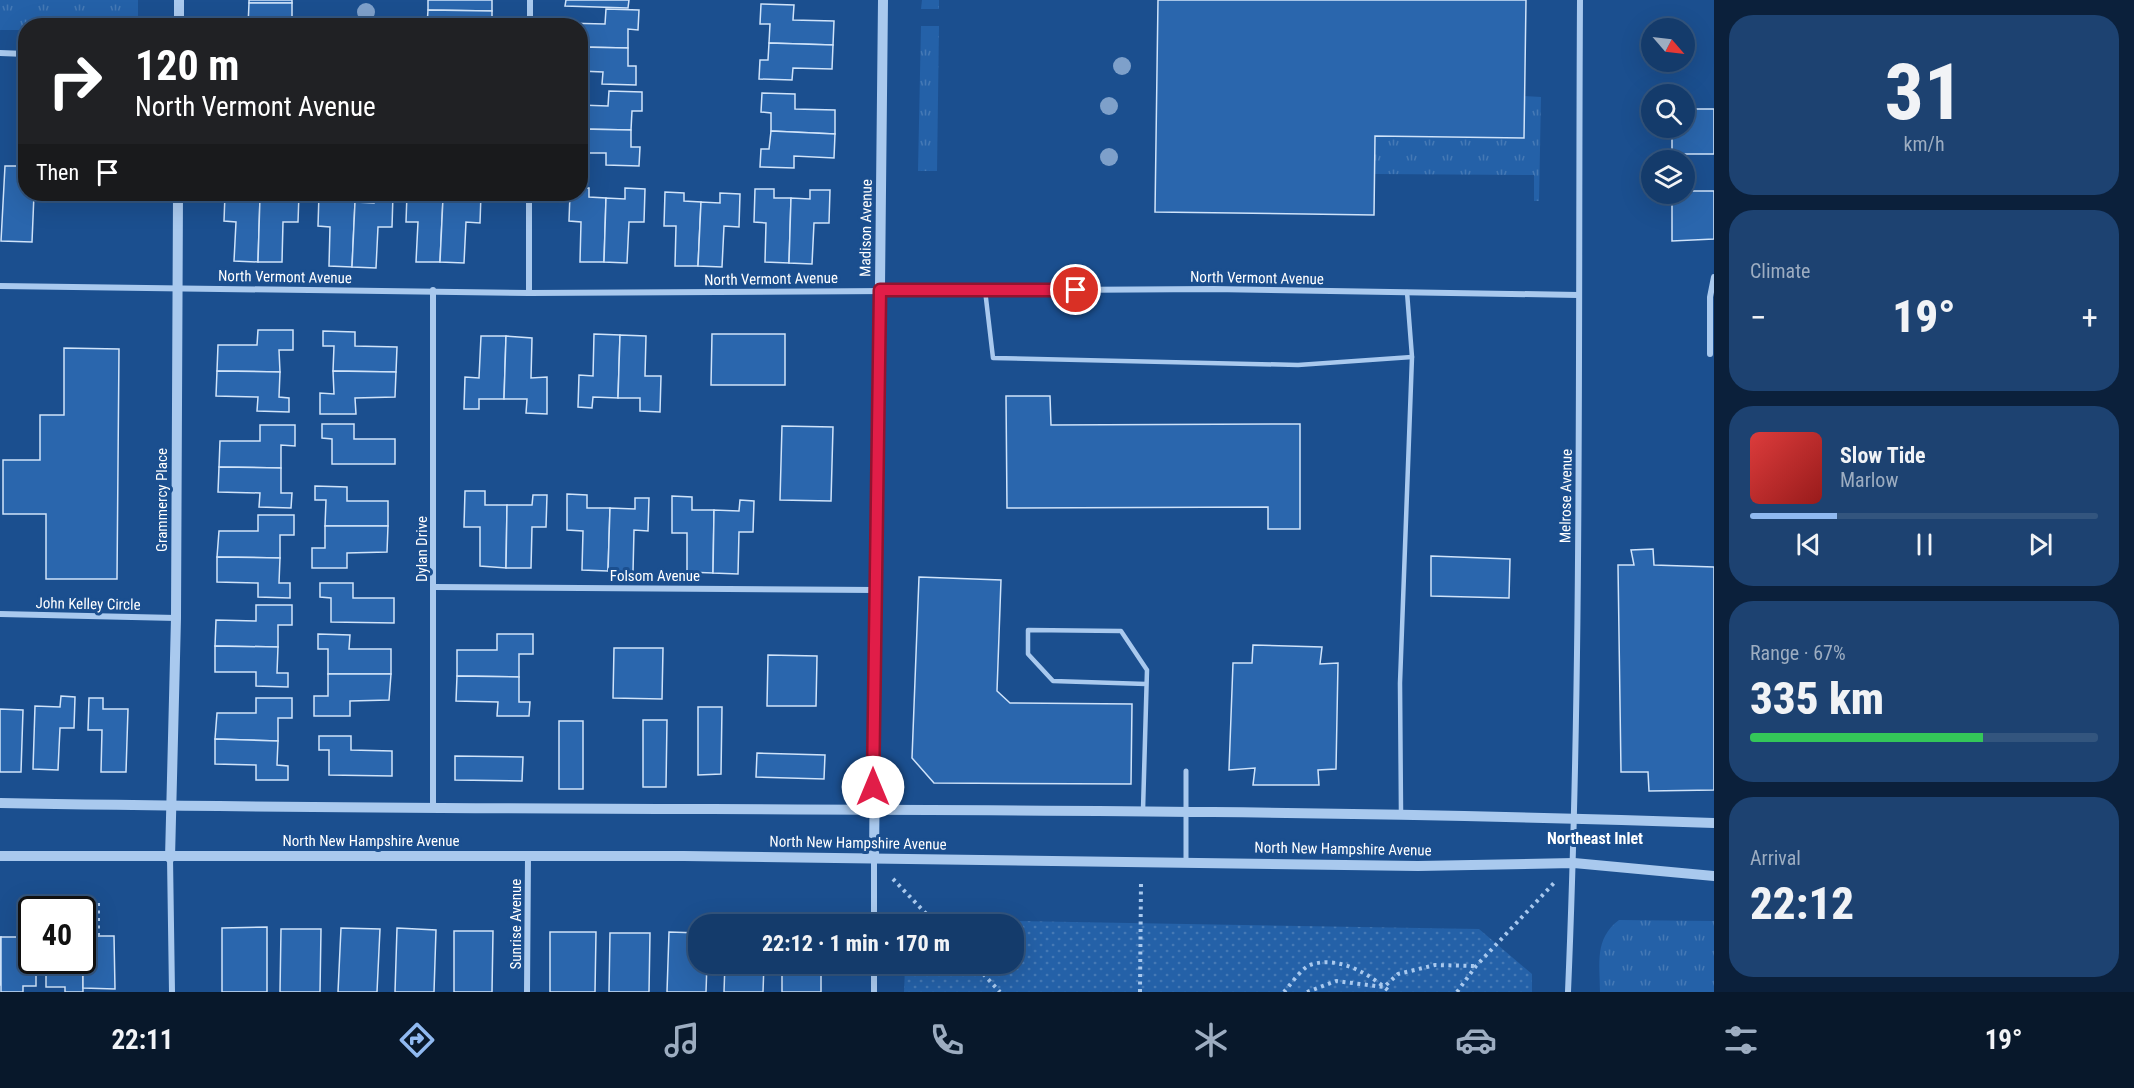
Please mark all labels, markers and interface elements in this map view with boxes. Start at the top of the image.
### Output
north arrow [1641,18,1695,72]
map controls [1641,18,1695,204]
text: 120 m [135,41,240,90]
icon: right [36,42,114,120]
text: 31 [1885,47,1963,138]
button: search [1641,84,1695,138]
text: North Vermont Avenue [135,91,376,123]
text: km/h [1903,132,1945,156]
button: layers [1641,150,1695,204]
icon: arrive [91,156,124,189]
text: Then [36,160,79,185]
street label: Madison Avenue [856,179,876,277]
text: Climate [1750,259,1810,283]
pin [1050,264,1101,315]
street label: North Vermont Avenue [218,267,352,287]
street label: North Vermont Avenue [1190,268,1324,288]
street label: North Vermont Avenue [704,269,838,289]
icon: arrive [1059,273,1092,306]
text: 19° [1892,290,1956,343]
text: − [1750,298,1767,337]
text: + [2082,298,2098,337]
text: Slow Tide [1840,443,1926,468]
street label: Grammercy Place [153,448,171,552]
street label: Melrose Avenue [1556,449,1576,543]
text: Marlow [1840,468,1898,492]
street label: Dylan Drive [413,516,431,582]
icon: previous [1792,528,1825,561]
icon: pause [1908,528,1941,561]
icon: next [2024,528,2057,561]
street label: Folsom Avenue [610,567,700,585]
street label: John Kelley Circle [35,594,141,614]
text: Range · 67% [1750,641,1846,665]
text: 335 km [1750,672,1884,725]
position arrow [841,755,905,819]
district label: Northeast Inlet [1547,829,1643,848]
street label: North New Hampshire Avenue [282,832,460,850]
street label: North New Hampshire Avenue [769,832,947,854]
street label: North New Hampshire Avenue [1254,838,1432,860]
text: Arrival [1750,846,1801,870]
text: 22:12 [1750,877,1854,930]
street label: Sunrise Avenue [507,879,525,969]
speed limit sign: 40 [18,896,96,974]
text: 22:12 · 1 min · 170 m [762,931,950,956]
icon: directions [396,1019,438,1061]
icon: music [661,1019,703,1061]
icon: phone [926,1019,968,1061]
icon: climate [1190,1019,1232,1061]
icon: car [1455,1019,1497,1061]
icon: filters [1720,1019,1762,1061]
text: 22:11 [111,1024,173,1056]
text: 19° [1985,1024,2023,1056]

